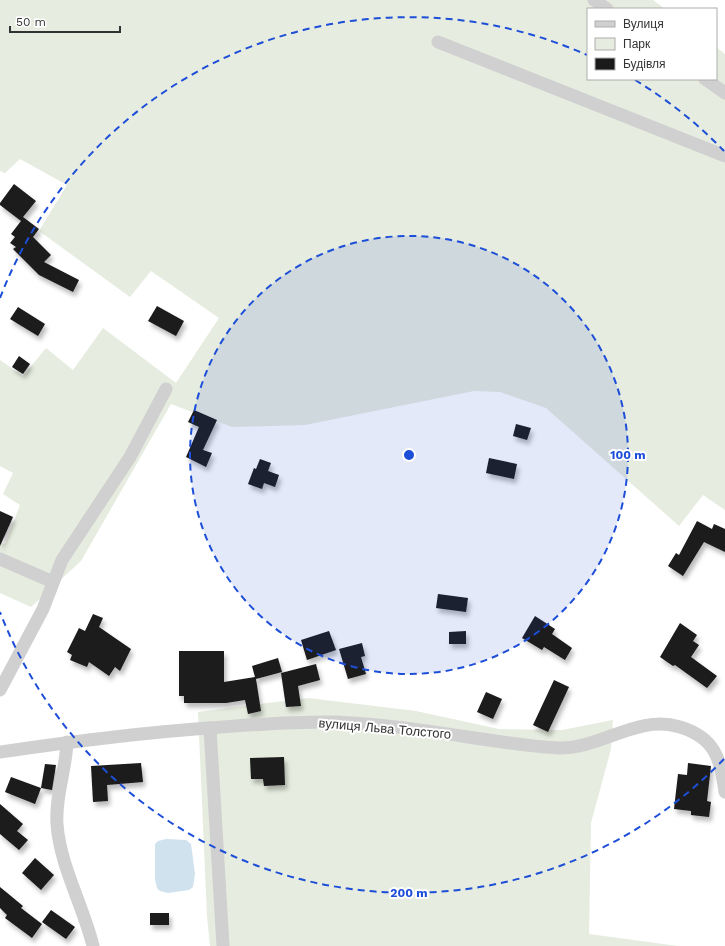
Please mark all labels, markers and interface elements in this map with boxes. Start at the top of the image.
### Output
scale bar [10,8,120,34]
legend [587,8,717,80]
text: 50 m [16,15,46,29]
text: Вулиця [623,17,664,31]
text: Парк [623,37,651,51]
text: Будівля [623,57,665,71]
centre of rings [402,448,416,462]
text: 100 m [610,448,646,462]
street label: вулиця Льва Толстого [318,715,452,742]
text: 200 m [390,886,428,900]

